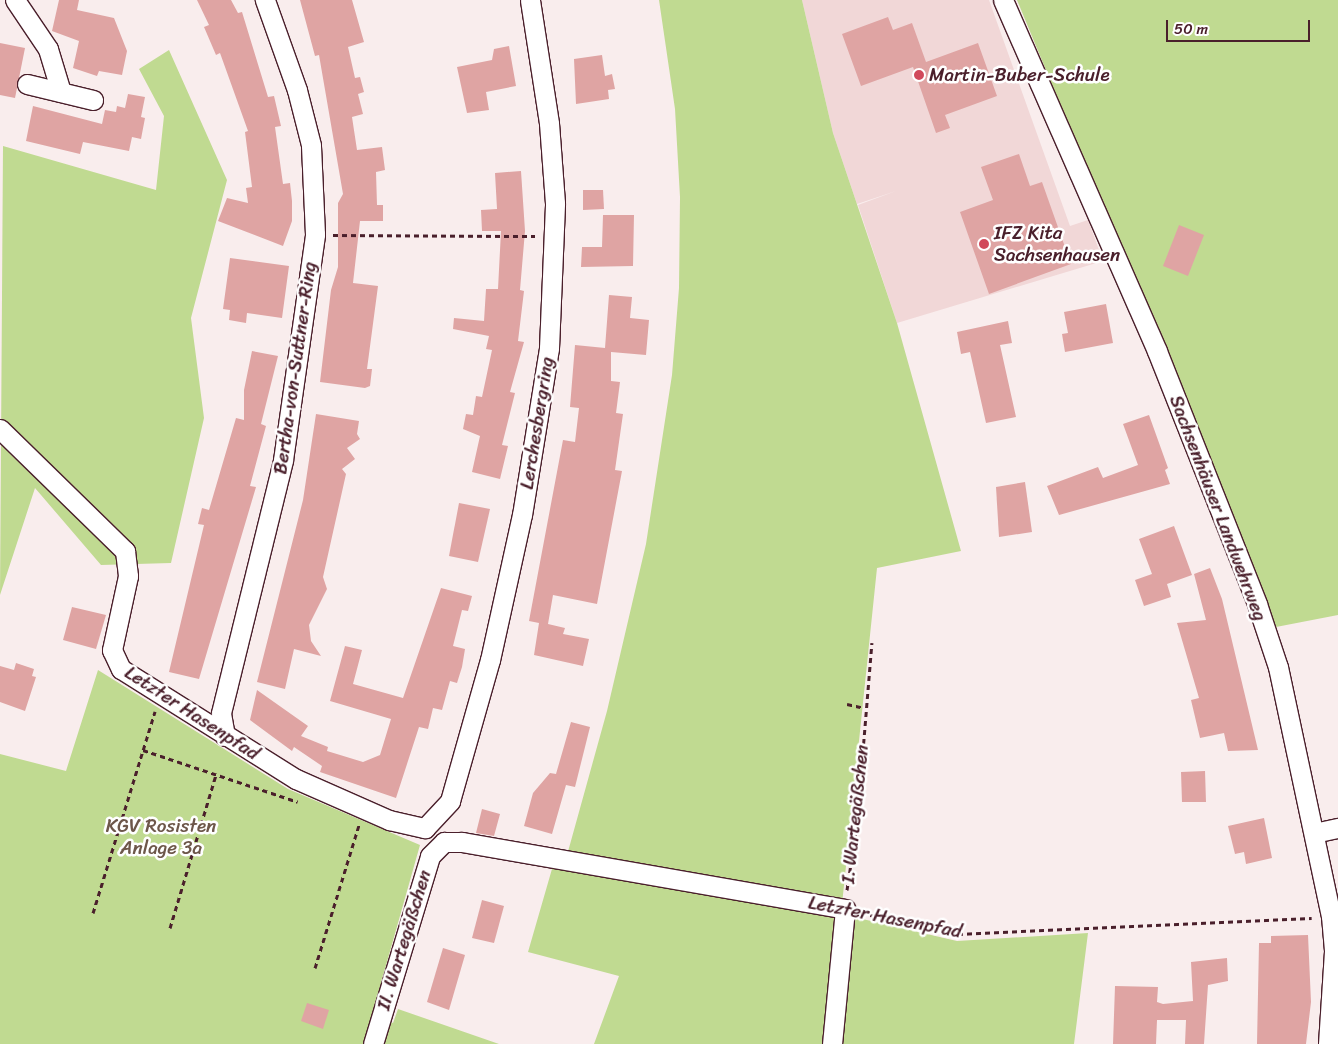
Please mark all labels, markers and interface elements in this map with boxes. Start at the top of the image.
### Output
scale bar [1168,10,1312,42]
text: 50 m [1174,16,1208,42]
place label: Martin-Buber-Schule [929,64,1110,86]
marker: Martin-Buber-Schule [913,69,925,81]
place label: IFZ Kita Sachsenhausen [994,222,1120,266]
marker: IFZ Kita Sachsenhausen [978,238,990,250]
street label: Bertha-von-Suttner-Ring [269,260,321,476]
street label: Lerchesbergring [515,355,559,491]
street label: Sachsenhäuser Landwehrweg [1164,392,1272,624]
street label: Letzter Hasenpfad [120,661,264,765]
street label: I. Wartegäßchen [836,743,874,885]
park label: KGV Rosisten Anlage 3a [106,815,216,859]
street label: II. Wartegäßchen [372,867,436,1013]
street label: Letzter Hasenpfad [806,891,964,943]

